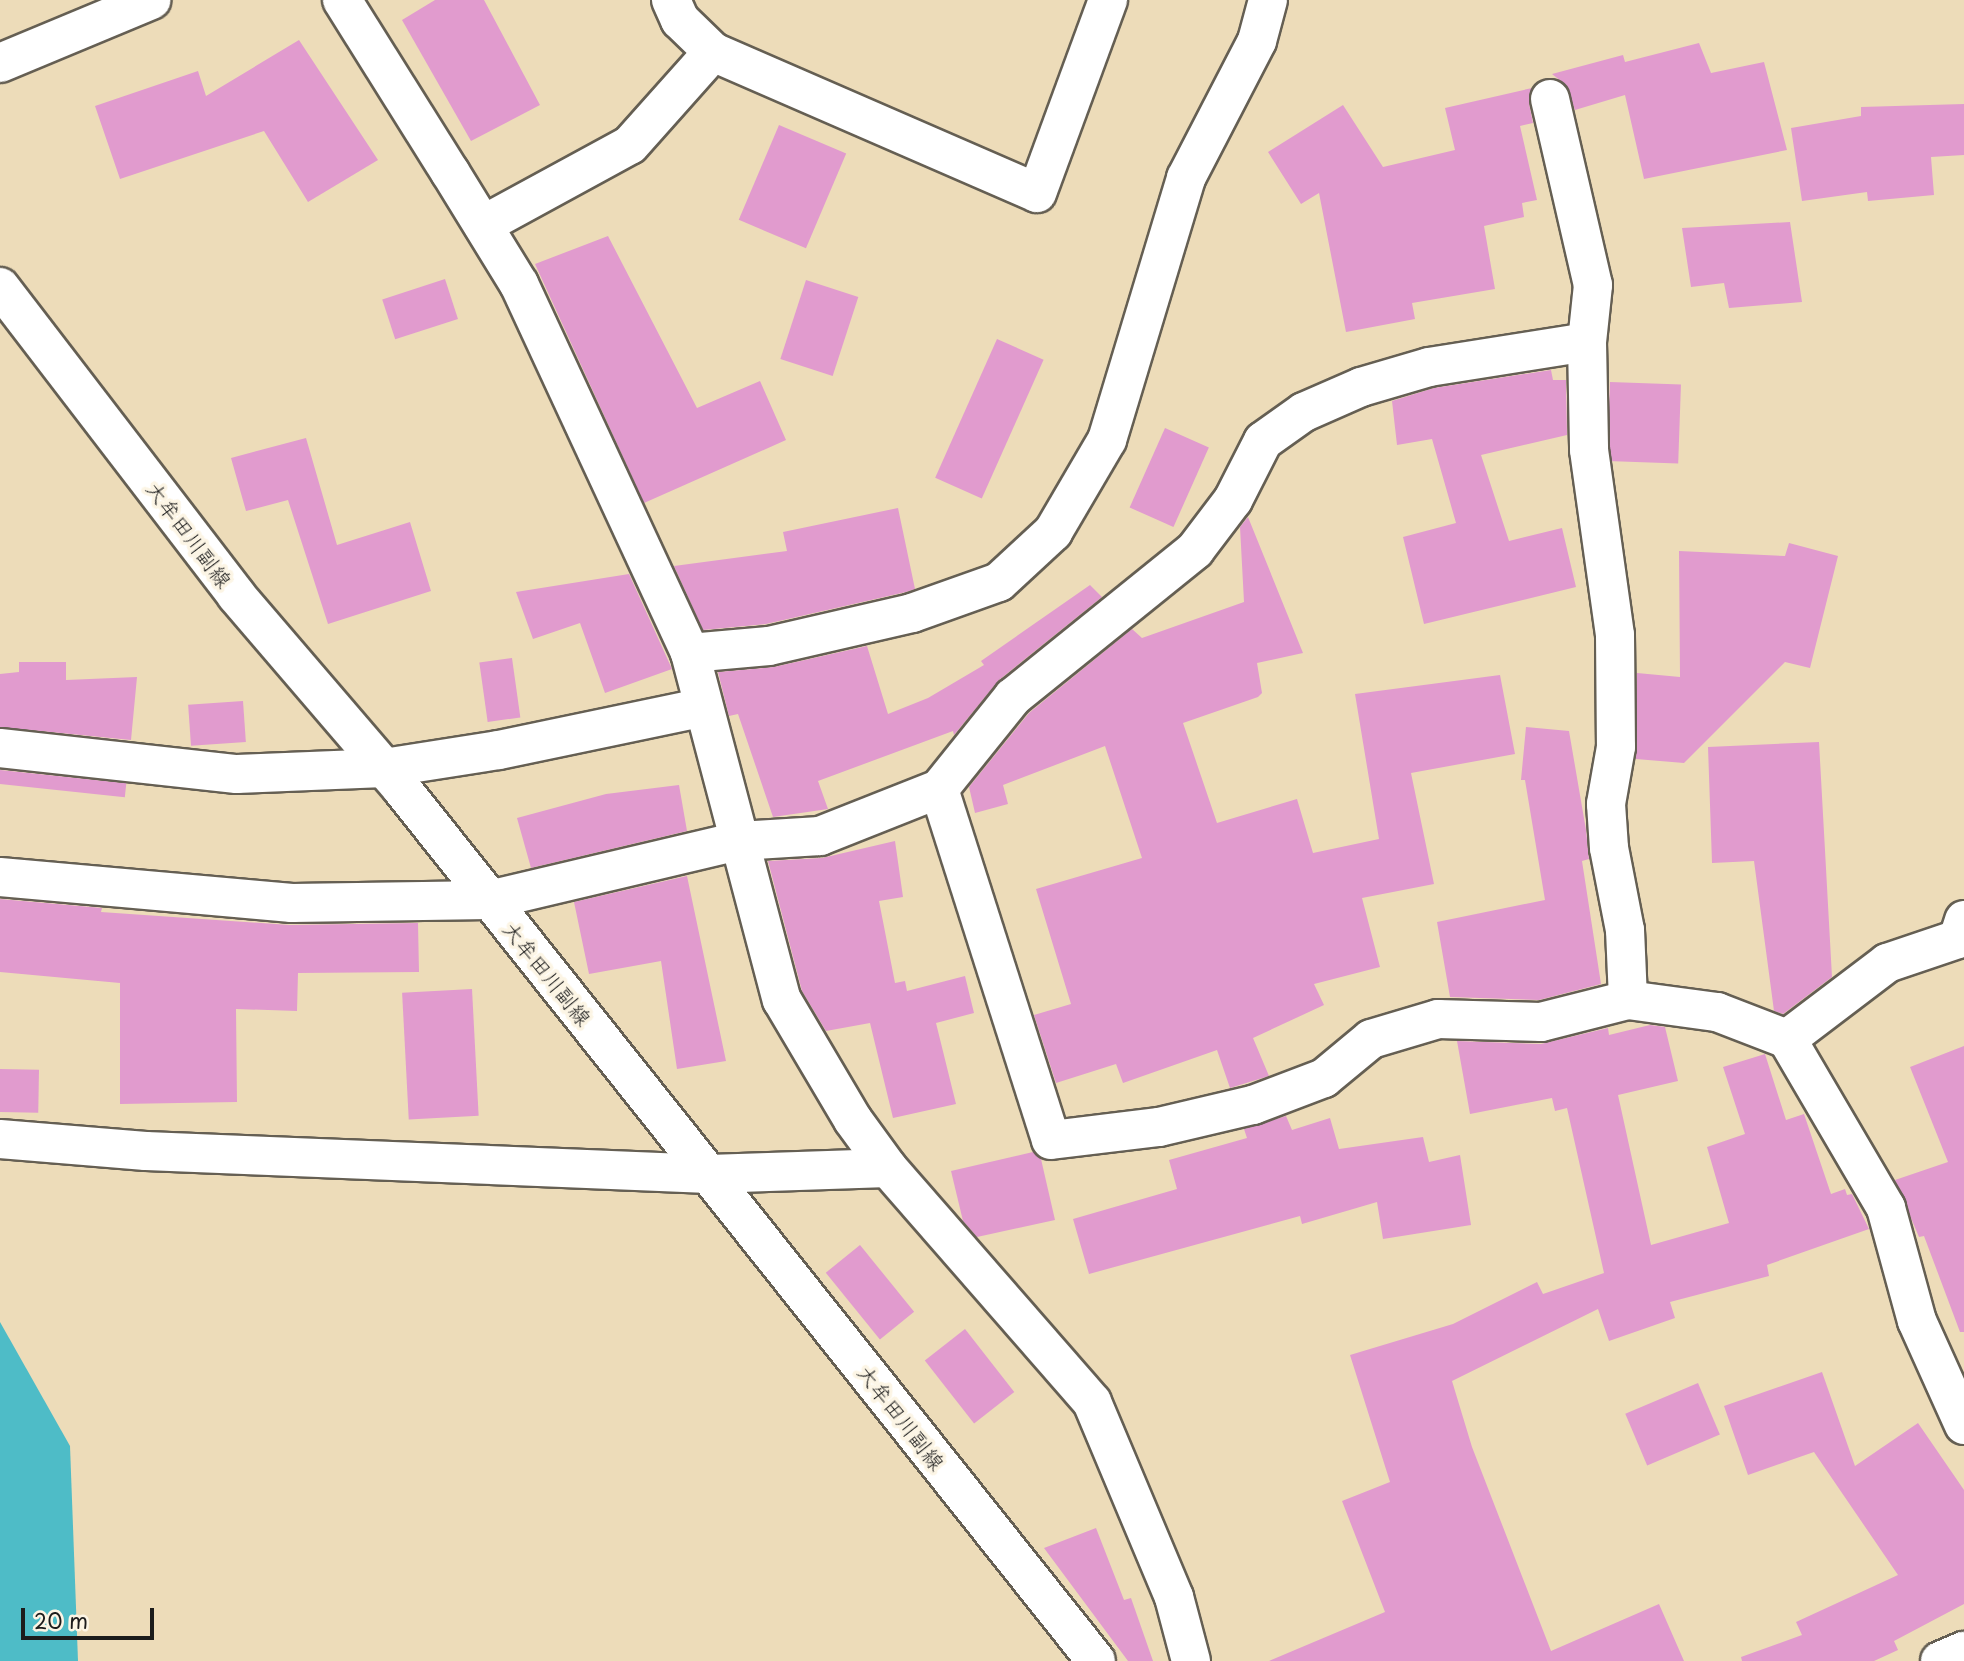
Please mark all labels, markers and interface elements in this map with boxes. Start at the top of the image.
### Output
street label: 大牟田川副線 [142,476,238,592]
street label: 大牟田川副線 [499,916,597,1030]
street label: 大牟田川副線 [853,1360,951,1474]
scale bar [24,1594,158,1638]
text: 20 m [34,1604,88,1636]

